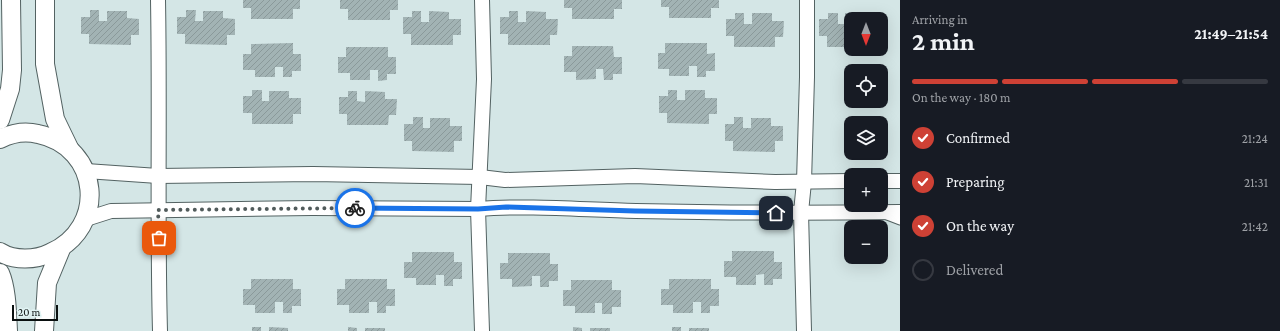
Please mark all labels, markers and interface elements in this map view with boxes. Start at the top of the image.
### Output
north arrow [844,12,888,56]
map controls [844,12,888,264]
text: Arriving in [912,12,968,27]
text: 21:49–21:54 [1194,26,1268,42]
text: 2 min [912,27,975,56]
button: locate [844,64,888,108]
text: On the way · 180 m [912,90,1011,105]
button: layers [844,116,888,160]
icon: check [912,127,934,149]
text: Confirmed [946,130,1010,146]
text: 21:24 [1242,131,1268,146]
button: + [844,168,888,212]
icon: check [912,171,934,193]
text: Preparing [946,174,1005,190]
text: 21:31 [1244,175,1268,190]
courier [335,188,375,228]
pin [759,196,793,230]
icon: bike [344,197,366,219]
icon: home [765,202,787,224]
icon: check [912,215,934,237]
text: On the way [946,218,1014,234]
text: 21:42 [1242,219,1268,234]
button: − [844,220,888,264]
pin [142,221,176,255]
icon: bag [148,227,170,249]
text: Delivered [946,262,1003,278]
scale bar [12,303,58,322]
text: 20 m [18,306,40,318]

